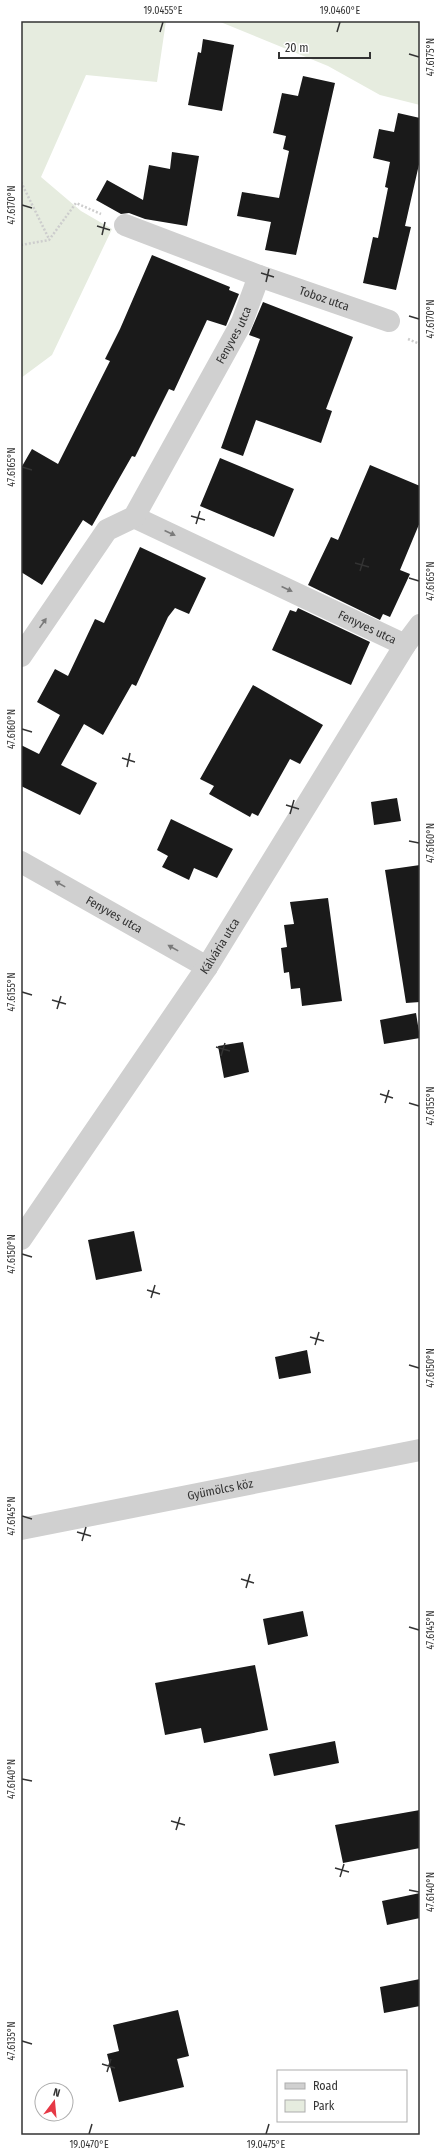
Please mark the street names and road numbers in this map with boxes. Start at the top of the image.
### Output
street label: Toboz utca [297,283,351,314]
street label: Fenyves utca [213,305,254,366]
street label: Fenyves utca [336,608,399,647]
street label: Fenyves utca [84,893,145,936]
street label: Kálvária utca [197,916,242,977]
street label: Gyümölcs köz [186,1476,254,1503]

